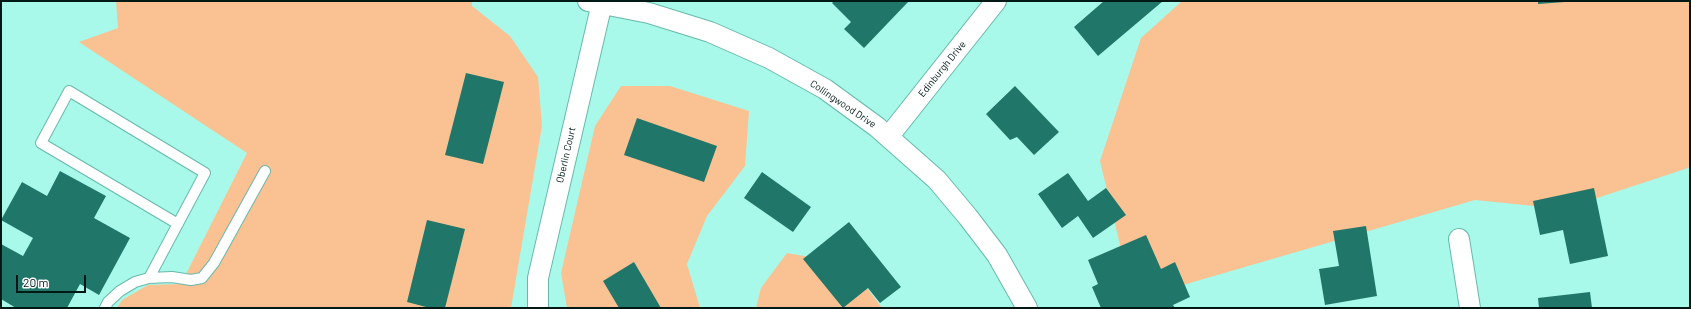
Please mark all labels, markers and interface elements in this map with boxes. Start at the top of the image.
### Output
street label: Edinburgh Drive [916,38,968,100]
street label: Collingwood Drive [808,77,878,131]
street label: Oberlin Court [554,126,578,184]
scale bar [18,267,88,293]
text: 20 m [23,275,49,289]

